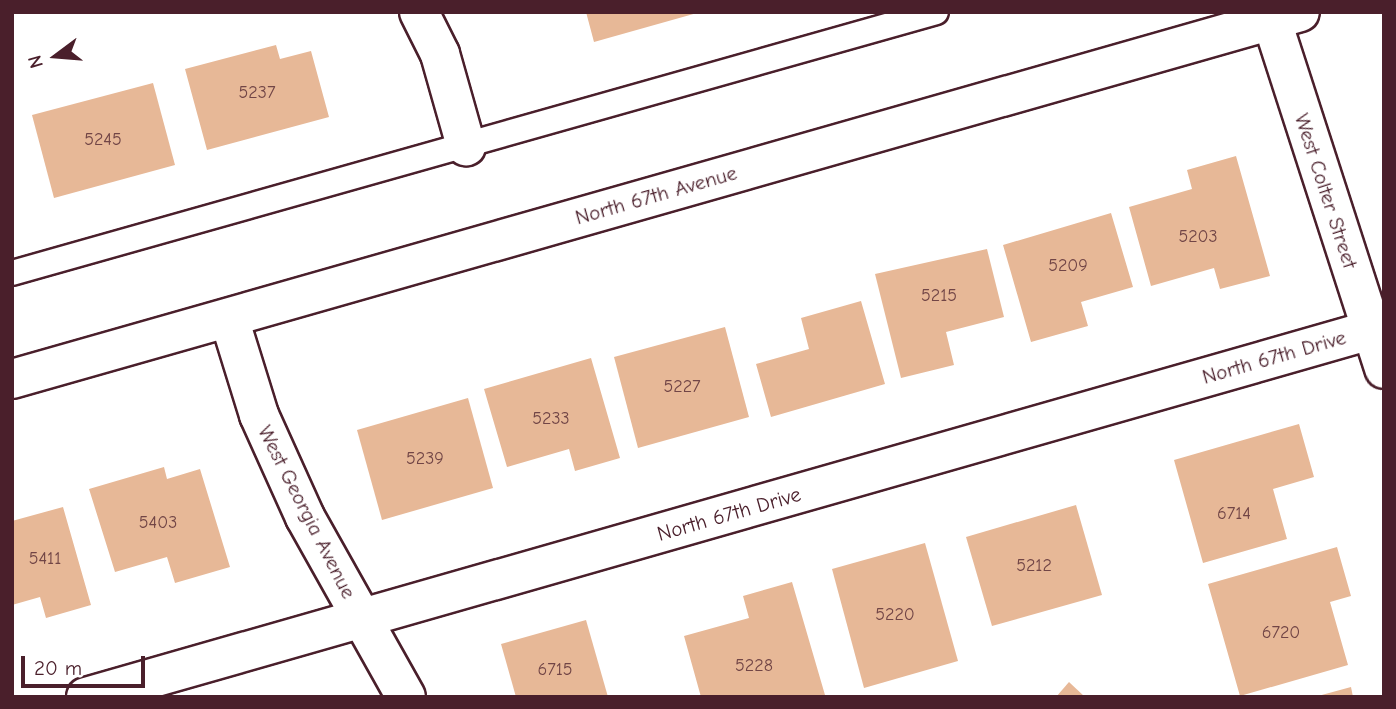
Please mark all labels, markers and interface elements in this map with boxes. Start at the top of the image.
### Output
north arrow [21,21,91,91]
text: N [24,53,48,71]
house number: 5237 [239,82,275,104]
street label: West Colter Street [1289,110,1363,272]
house number: 5245 [84,129,122,151]
street label: North 67th Avenue [572,160,740,230]
house number: 5203 [1178,226,1218,248]
house number: 5209 [1048,255,1088,277]
house number: 5215 [921,285,957,307]
street label: North 67th Drive [1199,324,1349,390]
house number: 5227 [663,376,701,398]
house number: 5233 [532,408,570,430]
street label: West Georgia Avenue [252,421,362,603]
house number: 5239 [406,448,444,470]
street label: North 67th Drive [654,481,804,547]
house number: 6714 [1217,503,1251,525]
house number: 5403 [139,512,177,534]
house number: 5411 [29,548,61,570]
house number: 5212 [1016,555,1052,577]
house number: 5220 [875,604,915,626]
house number: 6720 [1262,622,1300,644]
scale bar [24,642,149,686]
house number: 5228 [735,655,773,677]
text: 20 m [34,656,82,680]
house number: 6715 [537,659,573,681]

